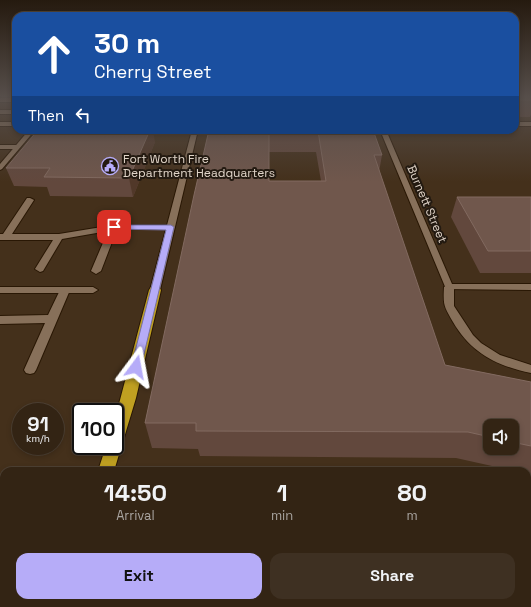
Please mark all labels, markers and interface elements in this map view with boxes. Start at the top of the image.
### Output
text: 30 m [94,25,160,61]
icon: ahead [28,28,80,80]
text: Cherry Street [94,60,211,83]
icon: left [72,104,94,126]
text: Then [28,106,64,125]
place label: Fort Worth Fire Department Headquarters [123,151,275,181]
public building icon: Fort Worth Fire Department Headquarters [100,156,120,176]
street label: Burnett Street [403,162,451,246]
pin [97,210,131,244]
icon: arrive [103,216,125,238]
position arrow [115,346,157,388]
speed limit sign: 100 [72,403,124,455]
text: 91 [27,411,49,437]
map controls [483,419,519,455]
button: sound [483,419,519,455]
text: km/h [26,432,50,445]
text: 14:50 [104,477,167,508]
text: 1 [277,477,288,508]
text: 80 [397,477,427,508]
text: Arrival [116,507,155,524]
text: min [271,507,293,524]
text: m [407,507,418,524]
button: Exit [16,553,262,599]
button: Share [270,553,515,599]

